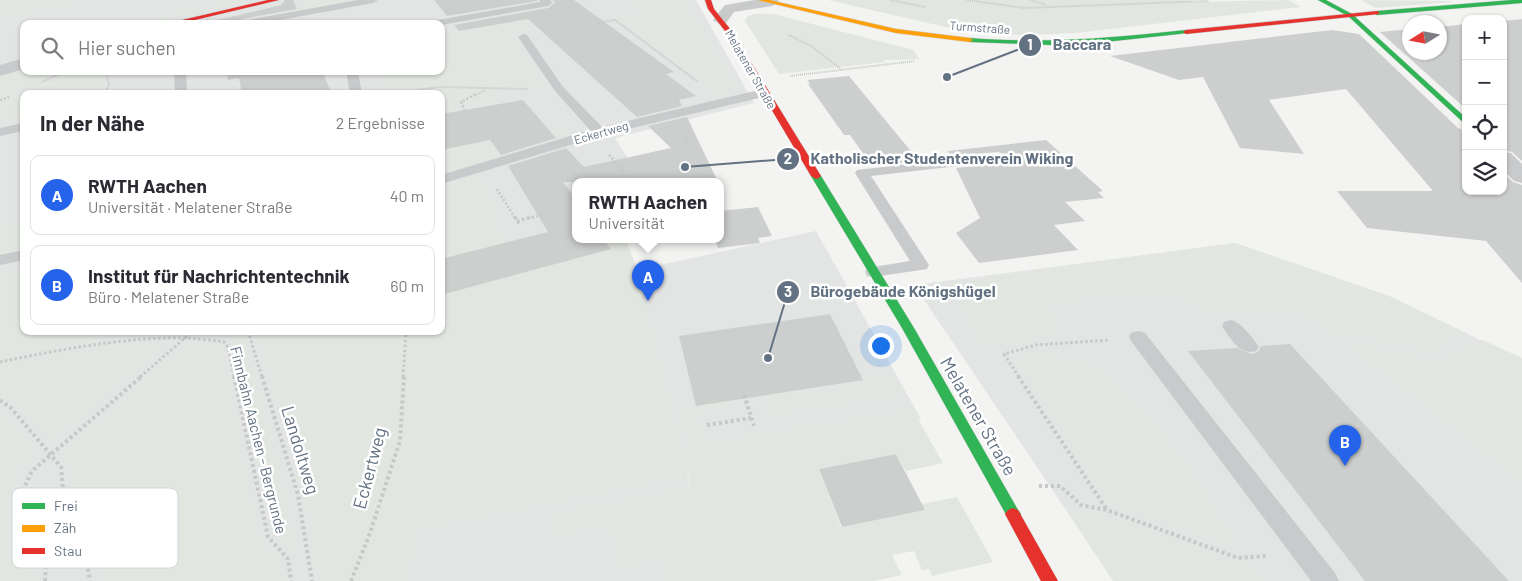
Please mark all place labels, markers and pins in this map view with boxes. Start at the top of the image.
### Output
callout: Baccara [1018,29,1121,60]
callout: Katholischer Studentenverein Wiking [775,143,1083,174]
pin: A [632,260,664,301]
callout: Bürogebäude Königshügel [775,276,1006,307]
pin: B [1329,425,1361,466]

